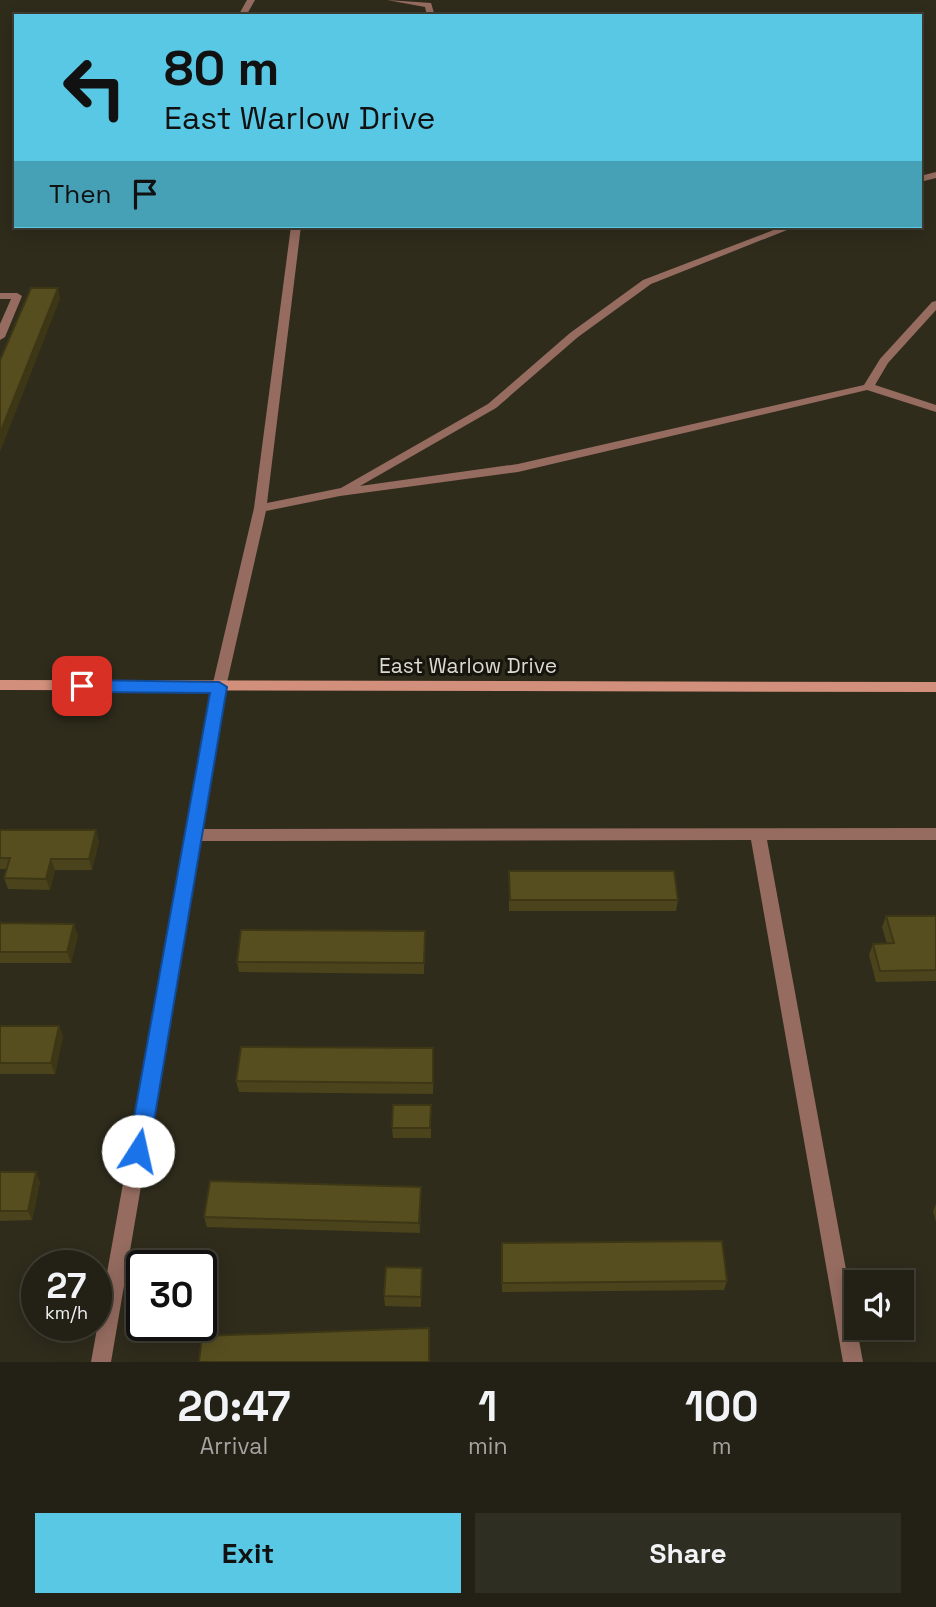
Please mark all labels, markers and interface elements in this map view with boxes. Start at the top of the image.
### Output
text: 80 m [164,37,279,99]
icon: left [49,42,140,133]
text: East Warlow Drive [164,98,435,138]
icon: arrive [126,175,164,213]
text: Then [49,177,112,211]
street label: East Warlow Drive [379,652,557,679]
pin [52,656,112,716]
icon: arrive [63,667,101,705]
position arrow [101,1114,175,1188]
speed limit sign: 30 [126,1250,217,1341]
text: 27 [47,1264,86,1308]
map controls [844,1270,914,1340]
button: sound [844,1270,914,1340]
text: km/h [45,1301,88,1324]
text: 20:47 [178,1380,290,1433]
text: 1 [478,1380,497,1433]
text: 100 [685,1380,758,1433]
text: Arrival [200,1431,268,1461]
text: min [468,1431,507,1461]
text: m [712,1431,732,1461]
button: Exit [35,1513,461,1593]
button: Share [475,1513,901,1593]

